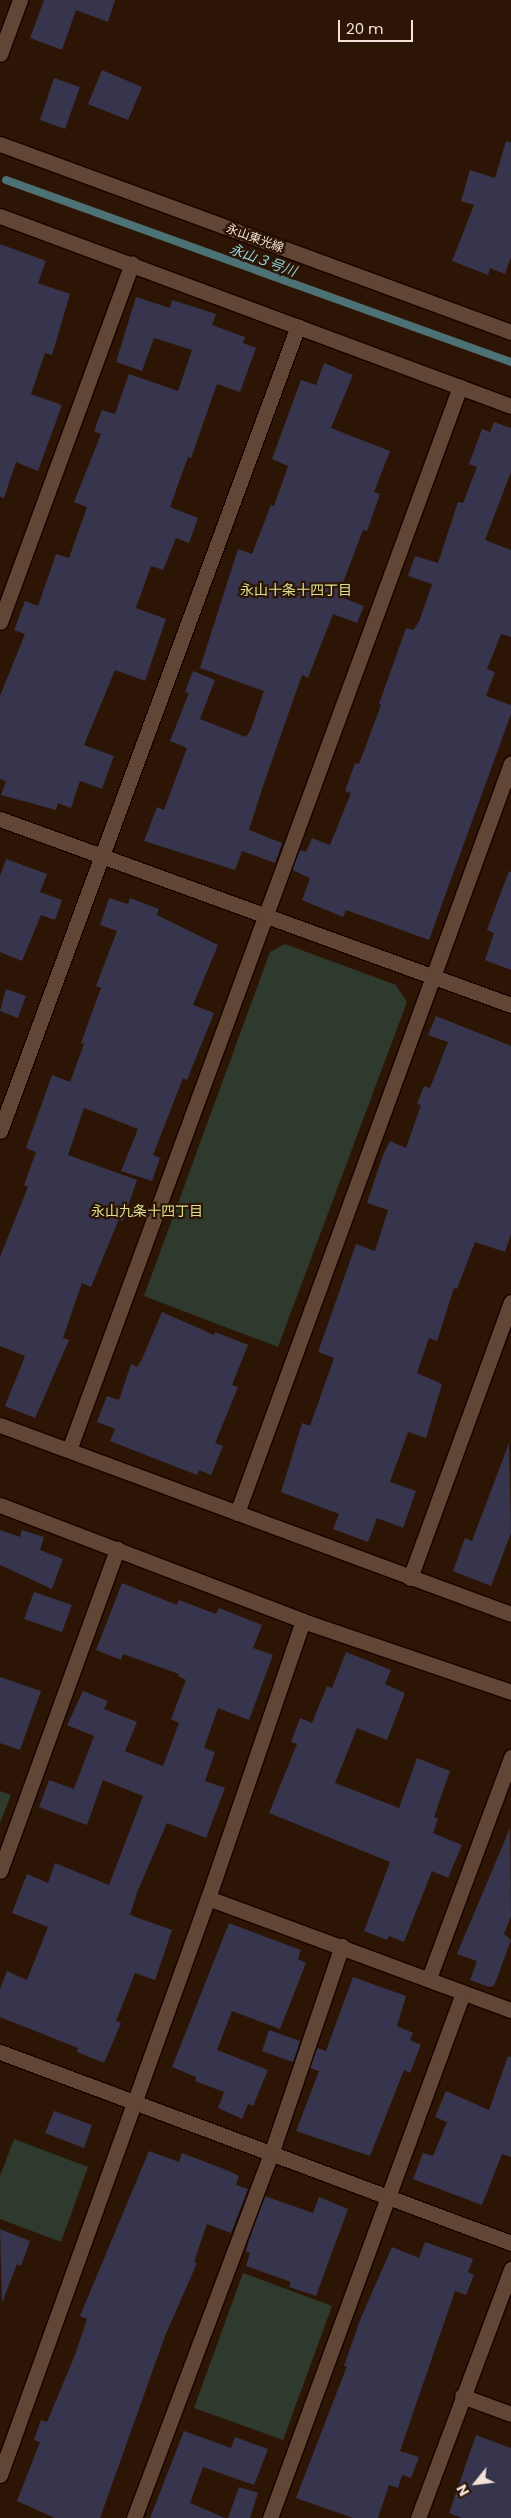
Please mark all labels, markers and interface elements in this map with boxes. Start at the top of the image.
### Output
scale bar [341,10,416,42]
text: 20 m [346,18,384,39]
street label: 永山東光線 [224,221,286,255]
water label: 永山３号川 [227,240,299,280]
district label: 永山十条十四丁目 [240,582,352,598]
district label: 永山九条十四丁目 [91,1203,203,1219]
north arrow [451,2458,501,2508]
text: N [452,2481,474,2500]

